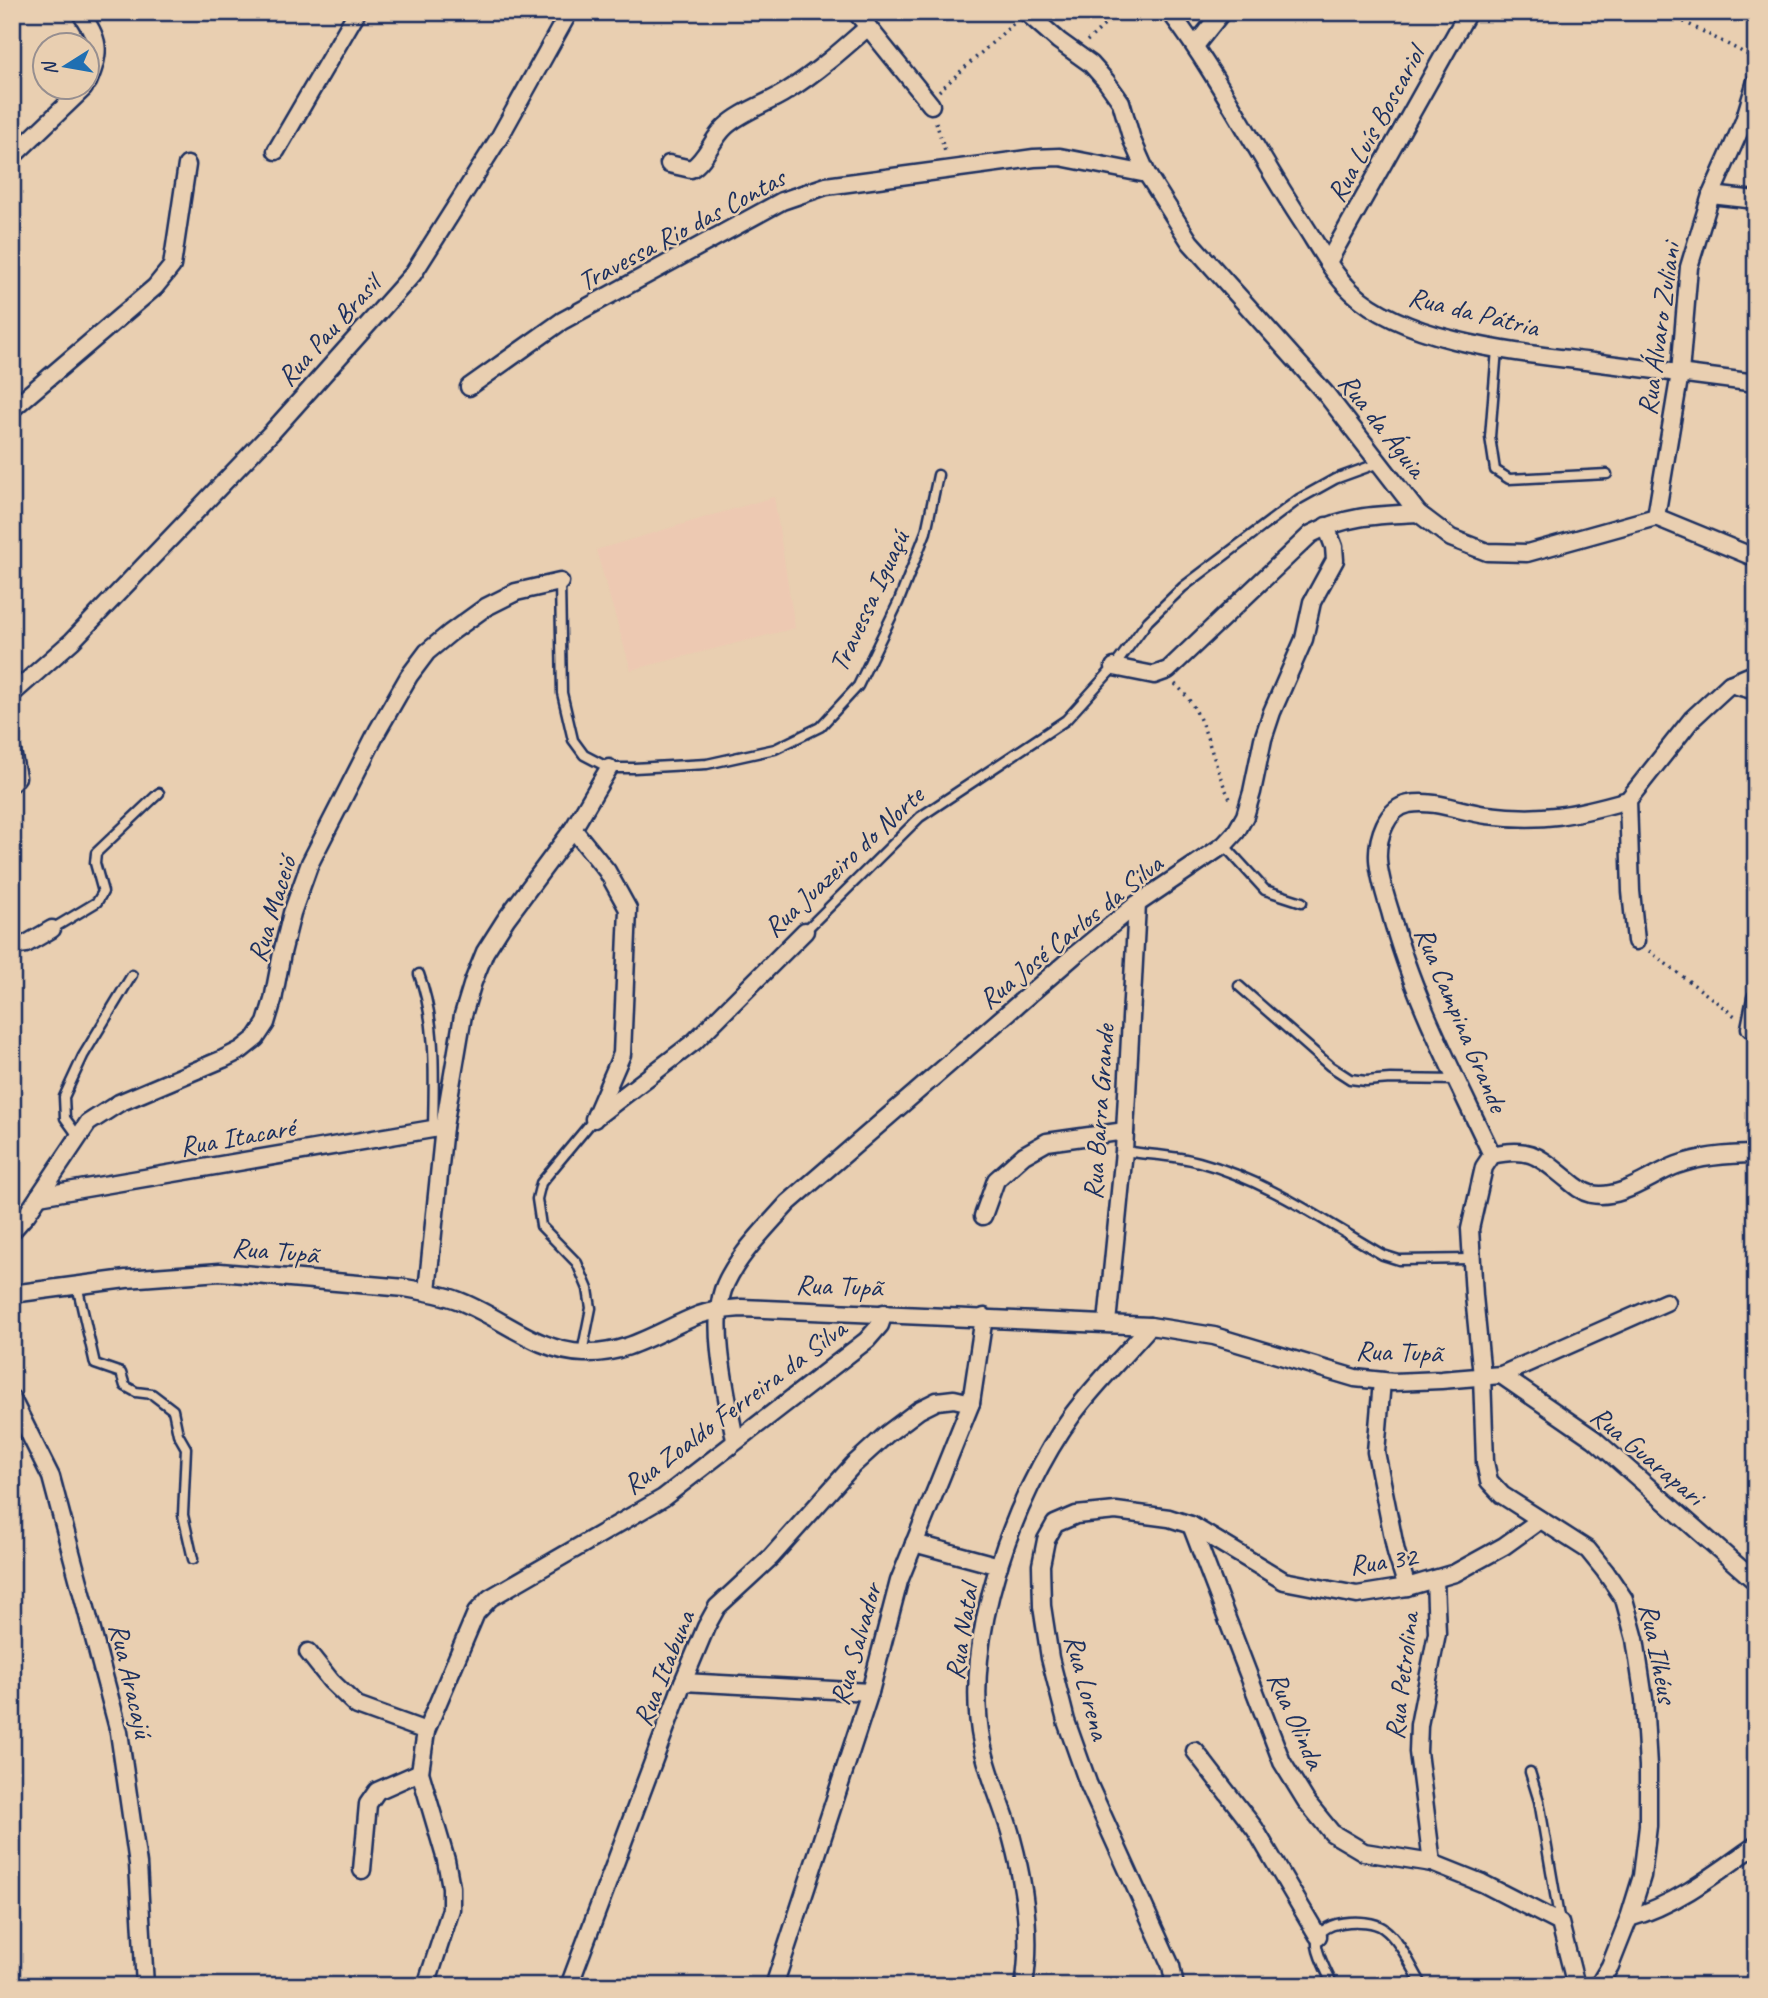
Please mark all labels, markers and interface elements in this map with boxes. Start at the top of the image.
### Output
north arrow [32,32,102,102]
street label: Rua Luís Boscariol [1318,36,1435,208]
text: N [37,58,63,77]
street label: Travessa Rio das Contas [571,159,793,299]
street label: Rua Álvaro Zuliani [1629,237,1688,417]
street label: Rua Pau Brasil [269,263,391,393]
street label: Rua da Pátria [1405,278,1544,345]
street label: Rua da Águia [1331,366,1436,486]
street label: Travessa Iguaçú [821,523,917,677]
street label: Rua Juazeiro do Norte [756,777,932,945]
street label: Rua José Carlos da Silva [971,845,1171,1016]
street label: Rua Maceió [239,848,305,966]
street label: Rua Campina Grande [1407,921,1517,1119]
street label: Rua Barra Grande [1075,1021,1122,1201]
street label: Rua Itacaré [177,1109,301,1164]
street label: Rua Tupã [230,1229,322,1272]
street label: Rua Tupã [795,1267,885,1305]
street label: Rua Zoaldo Ferreira da Silva [616,1309,855,1502]
street label: Rua Tupã [1355,1333,1445,1371]
street label: Rua Guarapari [1584,1398,1715,1515]
street label: Rua 32 [1347,1538,1421,1583]
street label: Rua Salvador [821,1577,890,1709]
street label: Rua Natal [937,1577,987,1682]
street label: Rua Ilhéus [1632,1600,1686,1708]
street label: Rua Itabuna [625,1604,703,1731]
street label: Rua Petrolina [1376,1608,1427,1742]
street label: Rua Aracajú [101,1620,162,1743]
street label: Rua Lorena [1057,1631,1119,1745]
street label: Rua Olinda [1260,1666,1334,1776]

